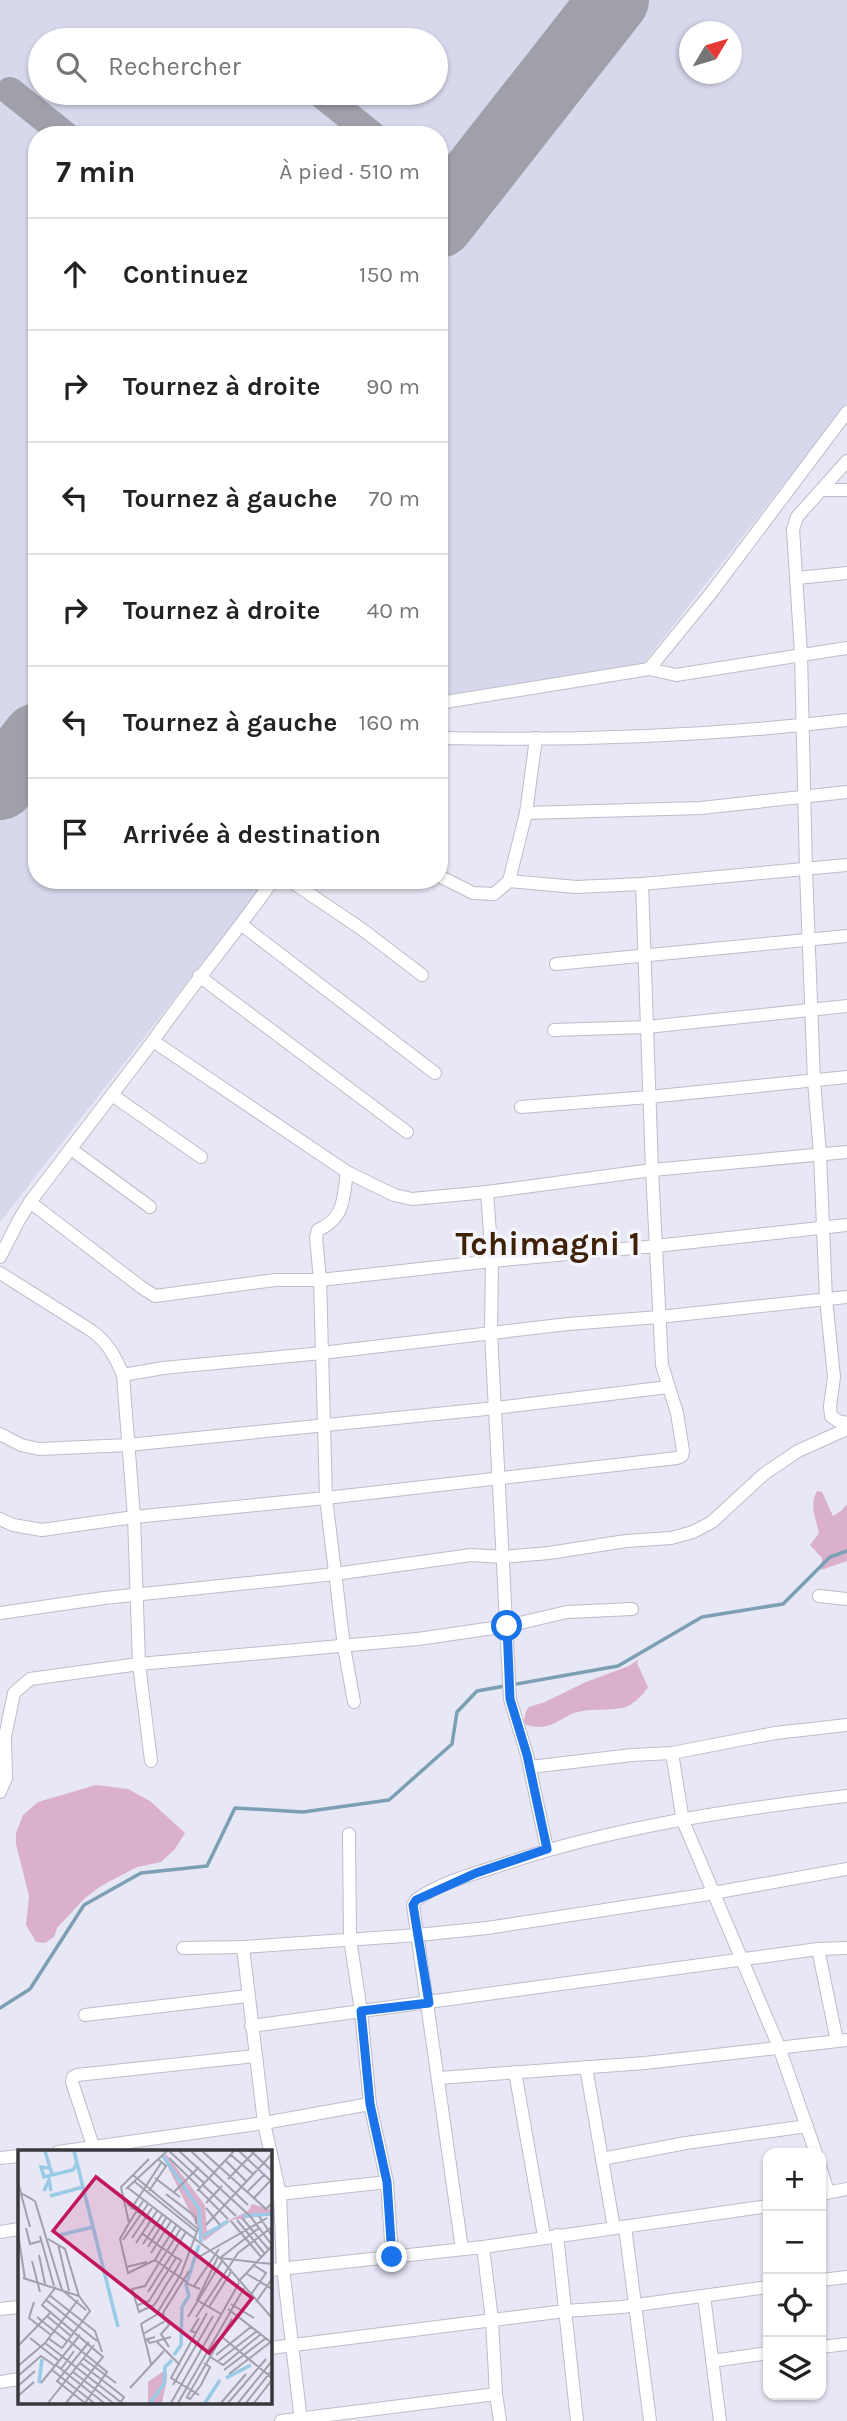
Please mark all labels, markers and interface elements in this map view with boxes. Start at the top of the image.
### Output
north arrow [679,21,742,84]
search box [28,28,448,105]
icon: search [52,48,90,86]
text: Rechercher [108,51,241,82]
text: 7 min [56,154,136,190]
text: À pied · 510 m [279,158,420,185]
icon: ahead [56,255,94,293]
text: Continuez [123,259,248,290]
text: 150 m [359,261,420,288]
icon: right [56,367,94,405]
text: Tournez à droite [123,371,320,402]
text: 90 m [366,373,420,400]
icon: left [56,479,94,517]
text: Tournez à gauche [123,483,337,514]
text: 70 m [369,485,420,512]
icon: right [56,591,94,629]
text: Tournez à droite [123,595,320,626]
text: 40 m [367,597,420,624]
icon: left [56,703,94,741]
text: Tournez à gauche [123,707,337,738]
text: 160 m [359,709,420,736]
icon: arrive [56,815,94,853]
text: Arrivée à destination [123,819,381,850]
district label: Tchimagni 1 [456,1225,640,1263]
route start [491,1610,522,1641]
map controls [763,2148,826,2400]
button: + [763,2148,826,2211]
inset map [18,2150,271,2404]
button: − [763,2211,826,2274]
route end [376,2241,407,2272]
button: locate [763,2274,826,2337]
button: layers [763,2337,826,2400]

